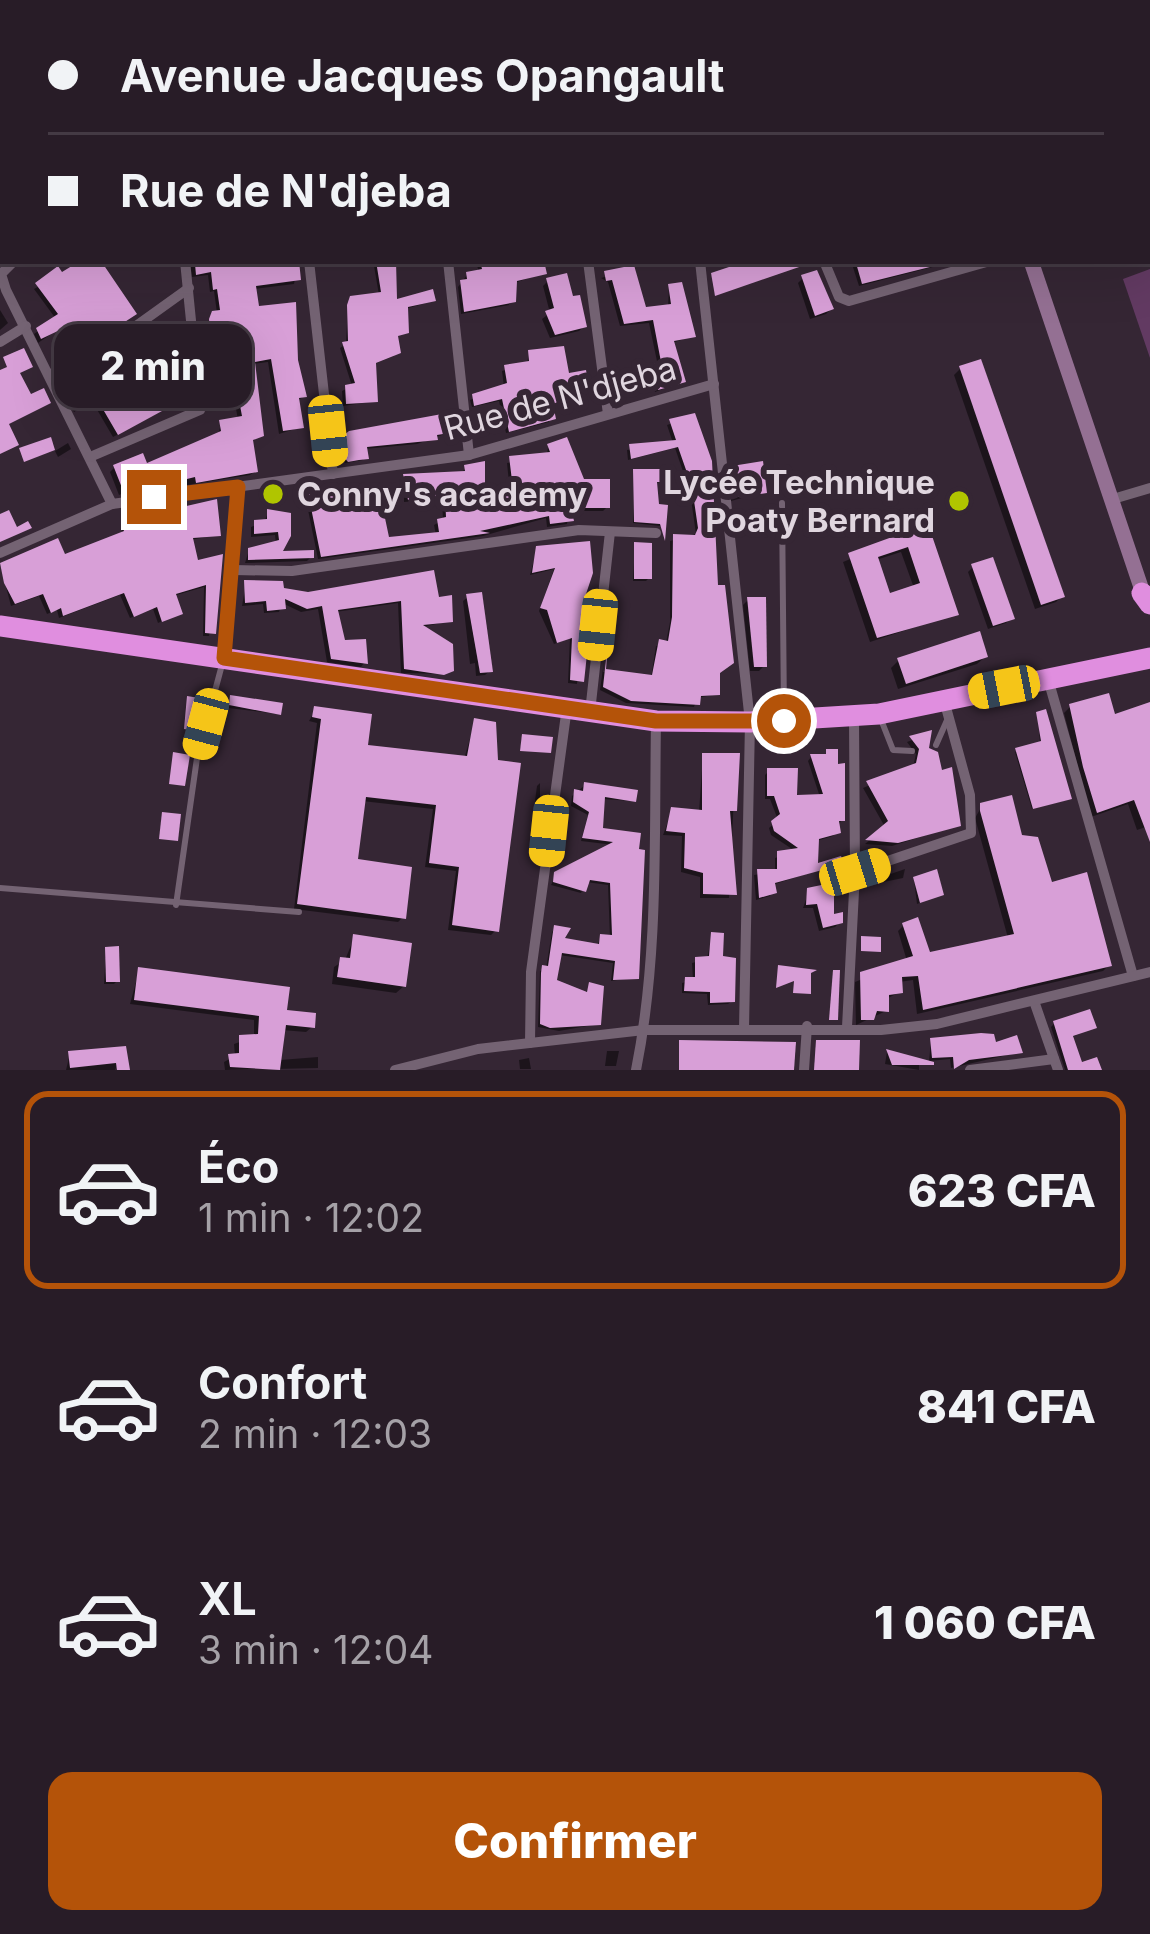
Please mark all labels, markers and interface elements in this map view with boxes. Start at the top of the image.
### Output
text: Avenue Jacques Opangault [120,48,725,103]
text: Rue de N'djeba [120,163,452,218]
callout: 2 min [55,323,253,407]
text: 2 min [100,342,206,389]
street label: Rue de N'djeba [440,348,680,448]
car [306,393,350,469]
place label: Lycée Technique Poaty Bernard [663,462,935,540]
route end [127,470,181,524]
place label: Conny's academy [297,474,587,514]
marker: Conny's academy [260,481,286,507]
marker: Lycée Technique Poaty Bernard [946,488,972,514]
car [576,587,620,663]
car [965,662,1043,712]
car [179,685,233,763]
route start [757,694,811,748]
car [527,793,571,869]
car [815,844,895,900]
icon: car [54,1136,162,1244]
text: Éco [198,1139,279,1194]
text: 623 CFA [908,1163,1096,1218]
text: 1 min · 12:02 [198,1194,424,1241]
icon: car [54,1352,162,1460]
text: Confort [198,1355,367,1410]
text: 841 CFA [917,1379,1096,1434]
text: 2 min · 12:03 [198,1410,432,1457]
icon: car [54,1568,162,1676]
text: XL [198,1571,257,1626]
text: 1 060 CFA [874,1595,1096,1650]
text: 3 min · 12:04 [198,1626,434,1673]
button: Confirmer [48,1772,1102,1910]

